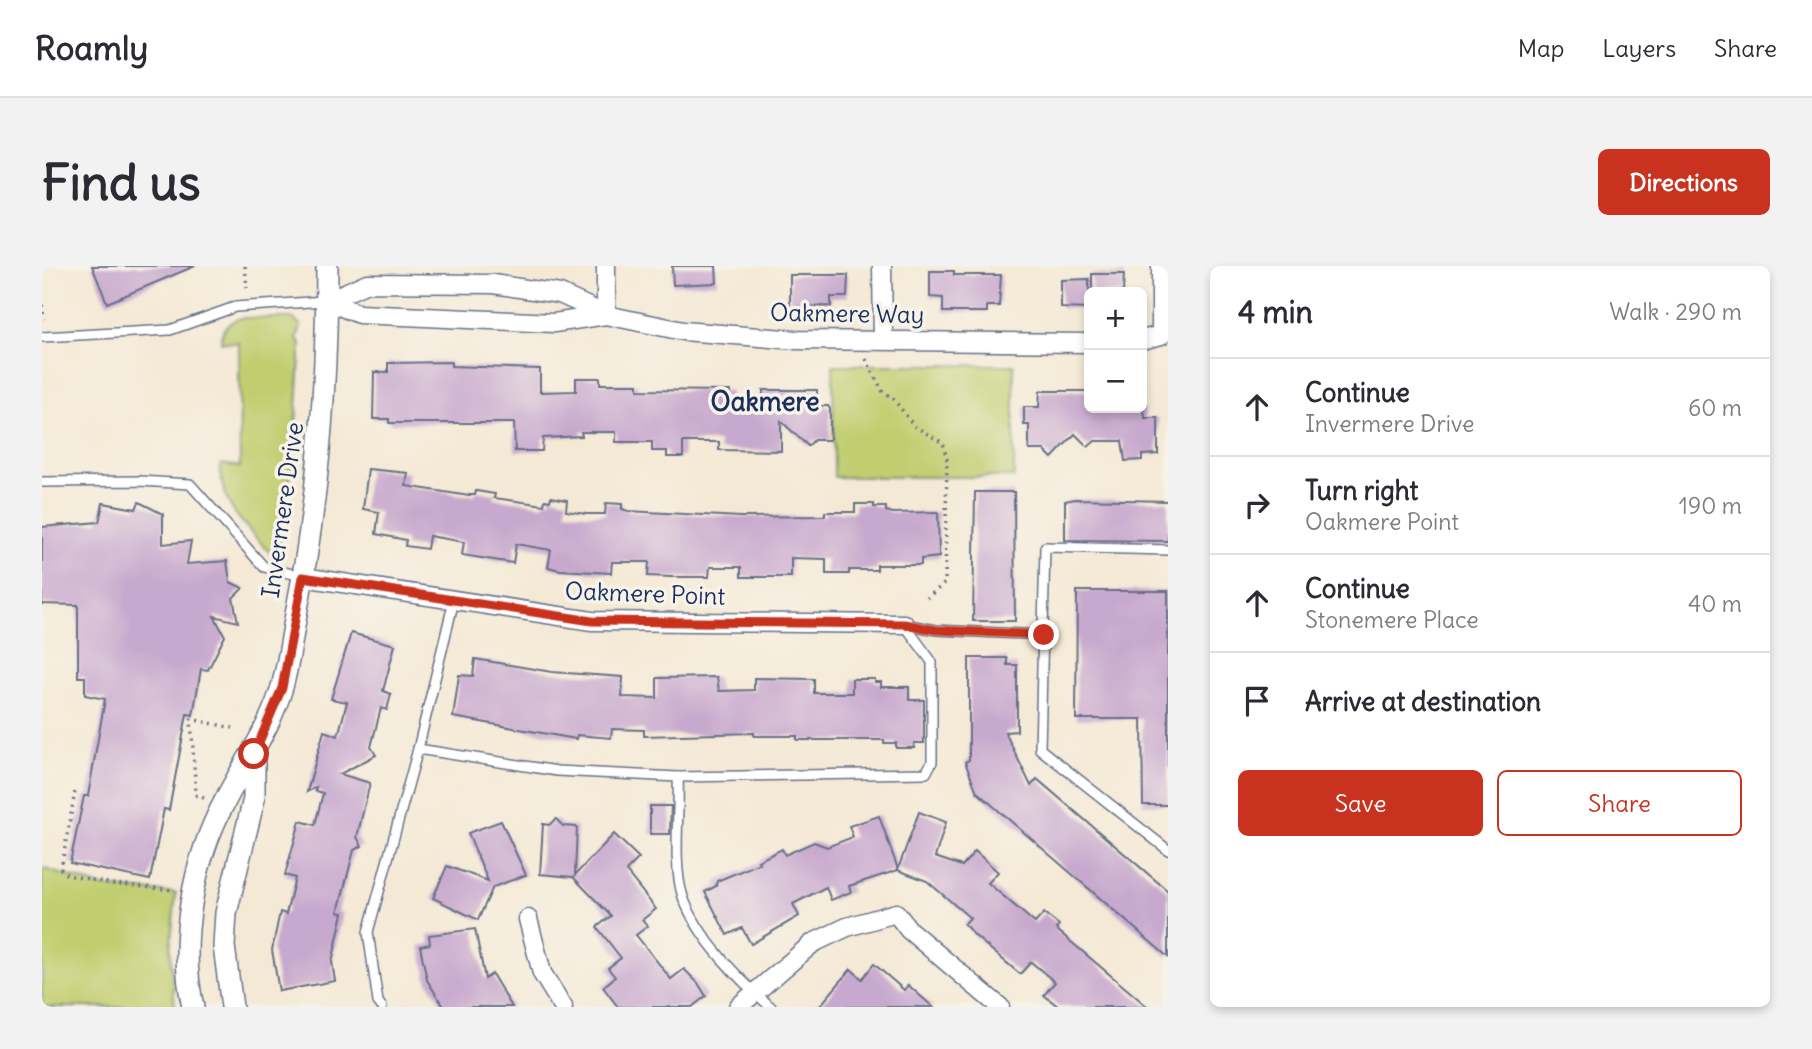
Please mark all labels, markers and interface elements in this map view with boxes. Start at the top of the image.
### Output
text: Roamly [35,27,148,69]
text: Map [1518,33,1564,63]
text: Layers [1602,33,1676,63]
text: Share [1714,33,1777,63]
button: Directions [1598,149,1770,215]
text: Find us [42,152,200,213]
map controls [1084,287,1147,413]
button: + [1084,287,1147,350]
text: 4 min [1238,293,1313,331]
street label: Oakmere Way [770,297,925,329]
text: Walk · 290 m [1609,297,1742,326]
button: − [1084,350,1147,413]
text: Continue [1305,376,1410,409]
district label: Oakmere [711,385,819,418]
icon: ahead [1238,388,1276,426]
text: 60 m [1688,393,1742,422]
text: Invermere Drive [1305,409,1474,438]
street label: Invermere Drive [255,420,309,600]
text: Turn right [1305,474,1418,507]
icon: right [1238,486,1276,524]
text: 190 m [1679,491,1742,520]
text: Oakmere Point [1305,507,1459,536]
text: Continue [1305,572,1410,605]
street label: Oakmere Point [564,575,726,611]
icon: ahead [1238,584,1276,622]
text: 40 m [1688,589,1742,618]
text: Stonemere Place [1305,605,1479,634]
route end [1028,619,1059,650]
icon: arrive [1238,682,1276,720]
text: Arrive at destination [1305,685,1541,718]
route start [238,738,269,769]
button: Save [1238,770,1483,836]
button: Share [1497,770,1742,836]

